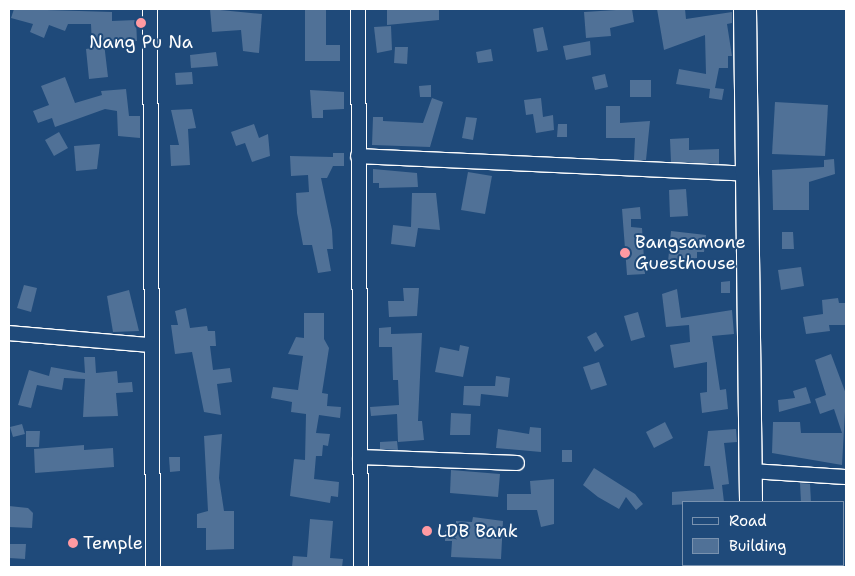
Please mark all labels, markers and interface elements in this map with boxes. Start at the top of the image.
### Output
marker: Nang Pu Na [135,17,147,29]
place label: Nang Pu Na [89,31,193,53]
place label: Bangsamone Guesthouse [635,232,746,274]
marker: Bangsamone Guesthouse [619,247,631,259]
legend [682,501,845,566]
text: Road [729,511,767,531]
place label: LDB Bank [437,520,518,542]
marker: LDB Bank [421,525,433,537]
place label: Temple [83,532,143,554]
text: Building [729,536,786,556]
marker: Temple [67,537,79,549]

